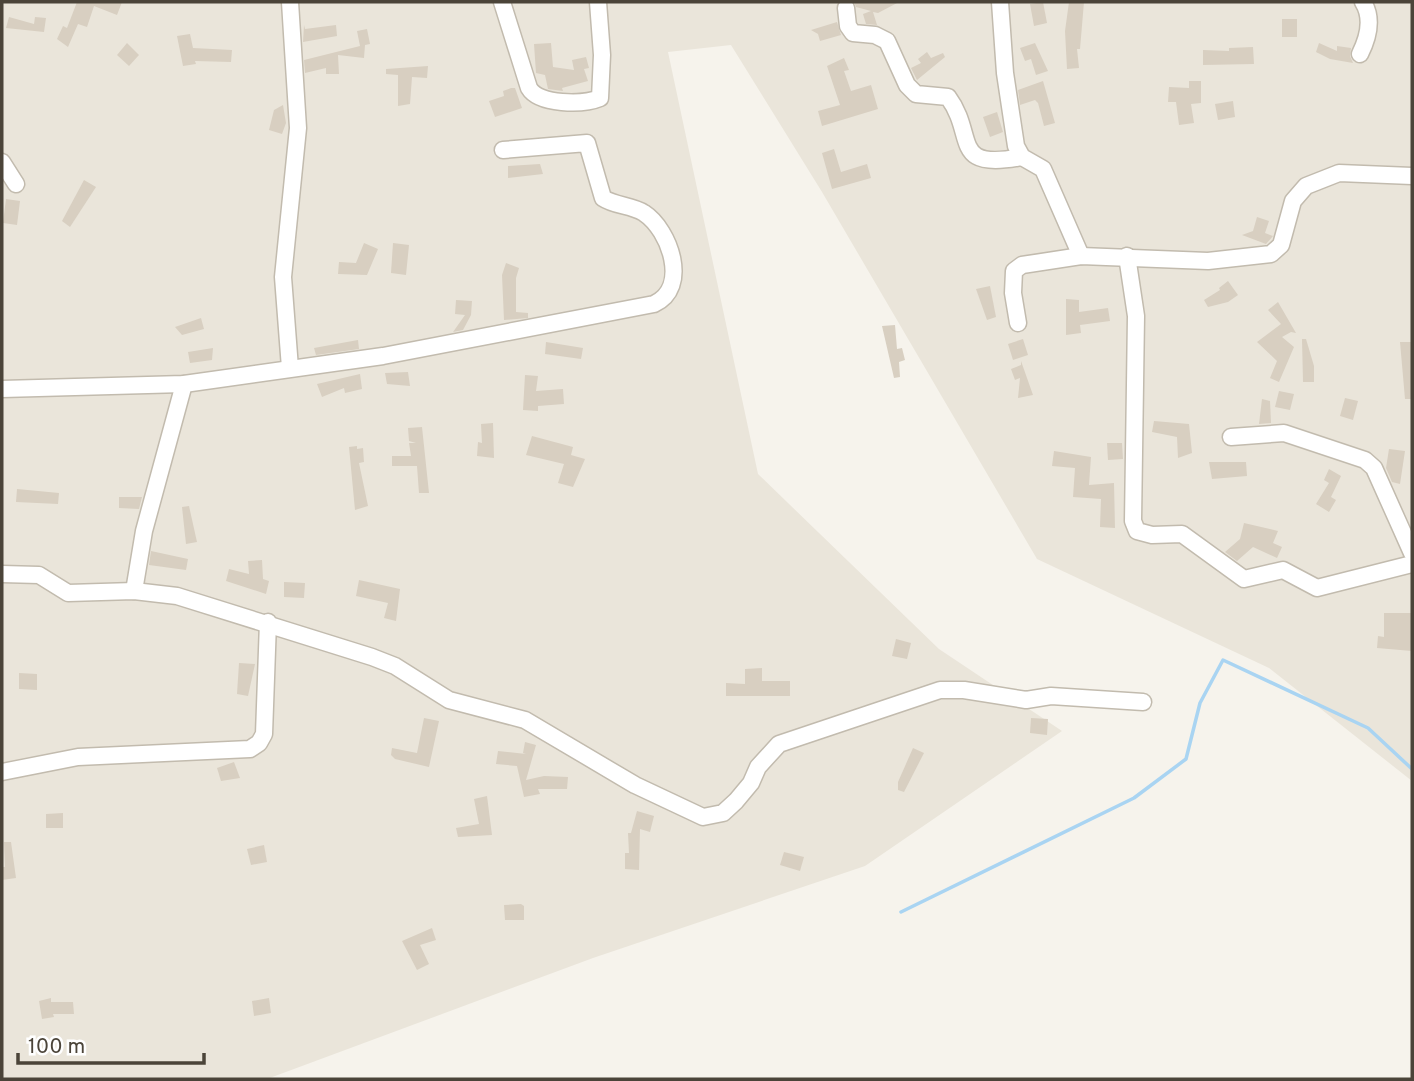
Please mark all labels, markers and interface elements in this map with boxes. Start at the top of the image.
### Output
scale bar [18,1021,203,1066]
text: 100 m [28,1034,85,1061]

